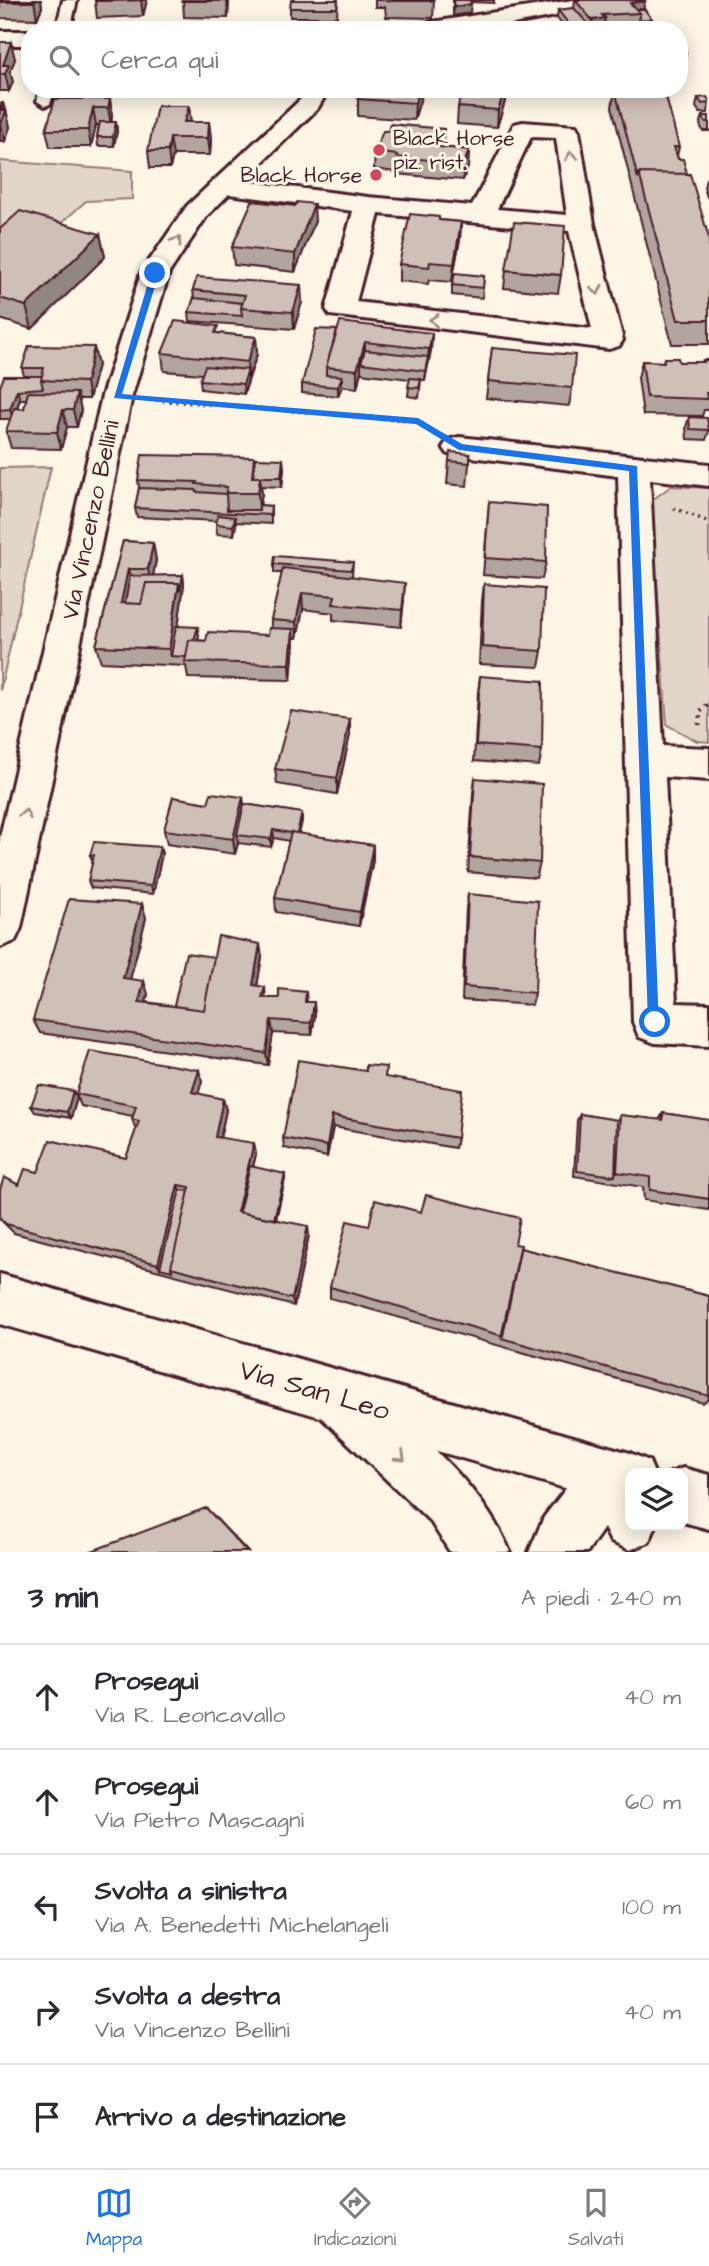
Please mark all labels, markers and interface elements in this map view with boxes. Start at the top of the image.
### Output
search box [21,21,688,98]
icon: search [45,41,83,79]
text: Cerca qui [101,42,218,78]
place label: Black Horse piz. rist. [393,124,515,178]
marker: Black Horse piz. rist. [371,142,387,158]
one-way arrow [564,150,579,162]
place label: Black Horse [240,161,362,190]
marker: Black Horse [368,167,384,183]
one-way arrow [169,236,181,249]
route end [139,257,170,288]
one-way arrow [589,284,603,296]
one-way arrow [428,312,440,327]
street label: Via Vincenzo Bellini [53,417,129,623]
one-way arrow [17,808,32,820]
route start [639,1006,670,1037]
street label: Via San Leo [235,1350,395,1431]
one-way arrow [393,1449,406,1462]
map controls [625,1468,688,1531]
button: layers [625,1468,688,1531]
text: 3 min [28,1577,98,1619]
text: A piedi · 240 m [521,1582,681,1614]
text: Prosegui [95,1663,198,1699]
icon: ahead [28,1678,66,1716]
text: 40 m [624,1681,681,1713]
text: Via R. Leoncavallo [95,1699,286,1731]
text: Prosegui [95,1768,198,1804]
icon: ahead [28,1783,66,1821]
text: 60 m [625,1786,681,1818]
text: Via Pietro Mascagni [95,1804,304,1836]
text: Svolta a sinistra [95,1873,287,1909]
icon: left [28,1888,66,1926]
text: 100 m [622,1891,681,1923]
text: Via A. Benedetti Michelangeli [95,1909,388,1941]
text: Svolta a destra [95,1978,280,2014]
icon: right [28,1993,66,2031]
text: 40 m [624,1996,681,2028]
text: Via Vincenzo Bellini [95,2014,290,2046]
icon: arrive [28,2098,66,2136]
text: Arrivo a destinazione [95,2099,346,2135]
tab: Mappa [86,2184,142,2253]
tab: Indicazioni [314,2184,396,2253]
tab: Salvati [568,2184,623,2253]

